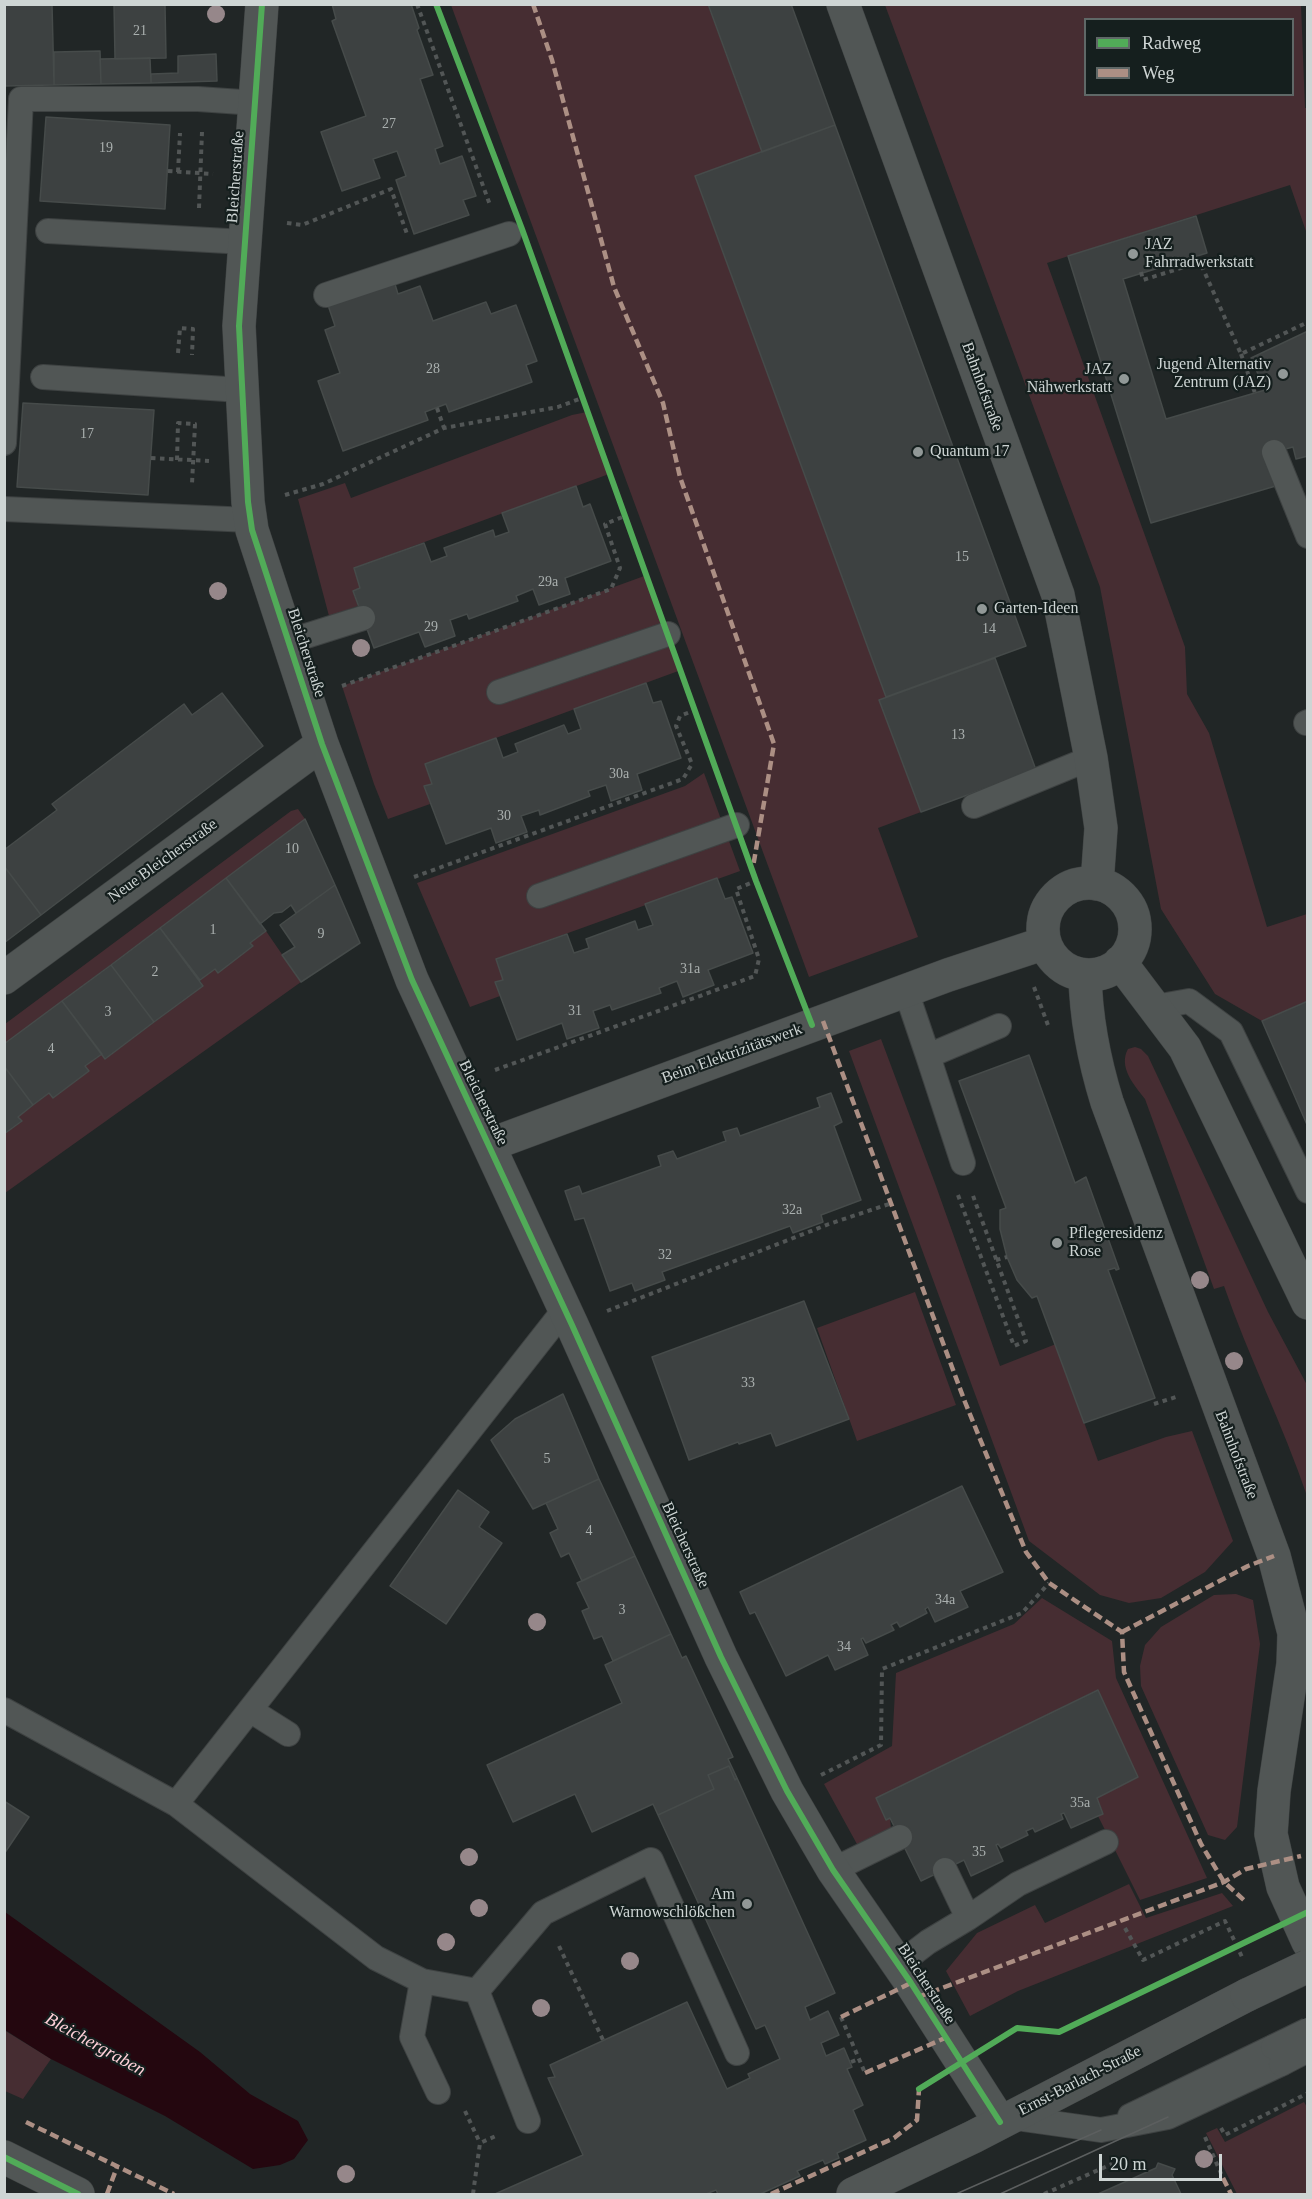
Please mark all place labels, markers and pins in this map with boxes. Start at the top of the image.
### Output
place label: JAZ Fahrradwerkstatt [1145,235,1253,273]
marker: JAZ Fahrradwerkstatt [1126,247,1140,261]
place label: Jugend Alternativ Zentrum (JAZ) [1157,355,1271,393]
place label: JAZ Nähwerkstatt [1027,360,1112,398]
marker: Jugend Alternativ Zentrum (JAZ) [1276,367,1290,381]
marker: JAZ Nähwerkstatt [1117,372,1131,386]
place label: Quantum 17 [930,442,1010,462]
marker: Quantum 17 [911,445,925,459]
place label: Garten-Ideen [994,599,1078,619]
marker: Garten-Ideen [975,602,989,616]
place label: Pflegeresidenz Rose [1069,1224,1163,1262]
marker: Pflegeresidenz Rose [1050,1236,1064,1250]
place label: Am Warnowschlößchen [609,1885,735,1923]
marker: Am Warnowschlößchen [740,1897,754,1911]

